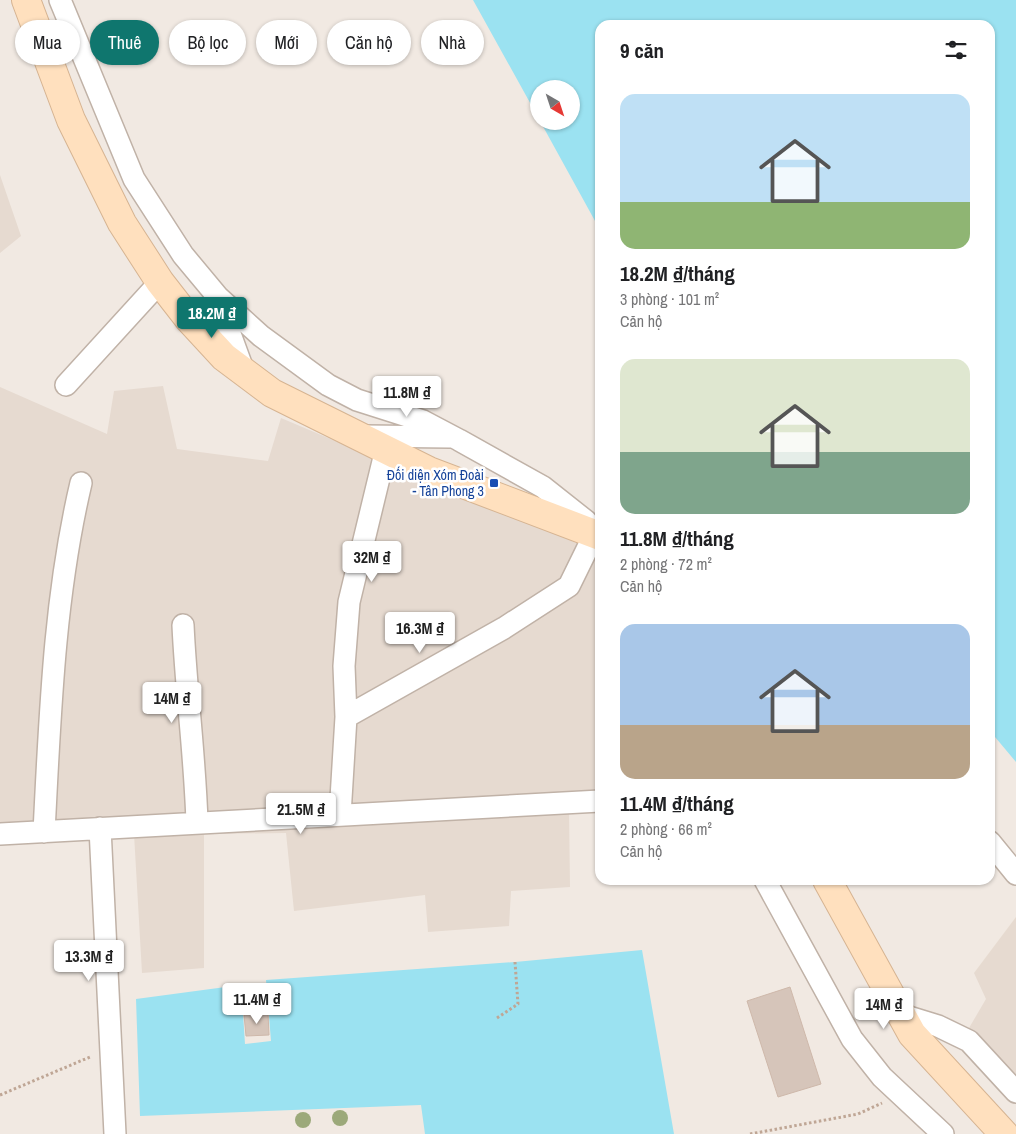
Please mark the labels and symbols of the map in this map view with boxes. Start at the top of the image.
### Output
north arrow [530,80,580,130]
pin: 18.2M ₫ [166,296,258,339]
pin: 11.8M ₫ [361,376,453,418]
place label: Đối diện Xóm Đoài - Tân Phong 3 [387,466,484,500]
marker: Đối diện Xóm Đoài - Tân Phong 3 [488,477,500,489]
pin: 32M ₫ [337,540,407,583]
pin: 16.3M ₫ [374,612,466,654]
pin: 14M ₫ [137,682,207,724]
pin: 21.5M ₫ [255,792,347,835]
pin: 13.3M ₫ [43,940,135,982]
pin: 11.4M ₫ [211,982,303,1025]
pin: 14M ₫ [849,988,919,1030]

